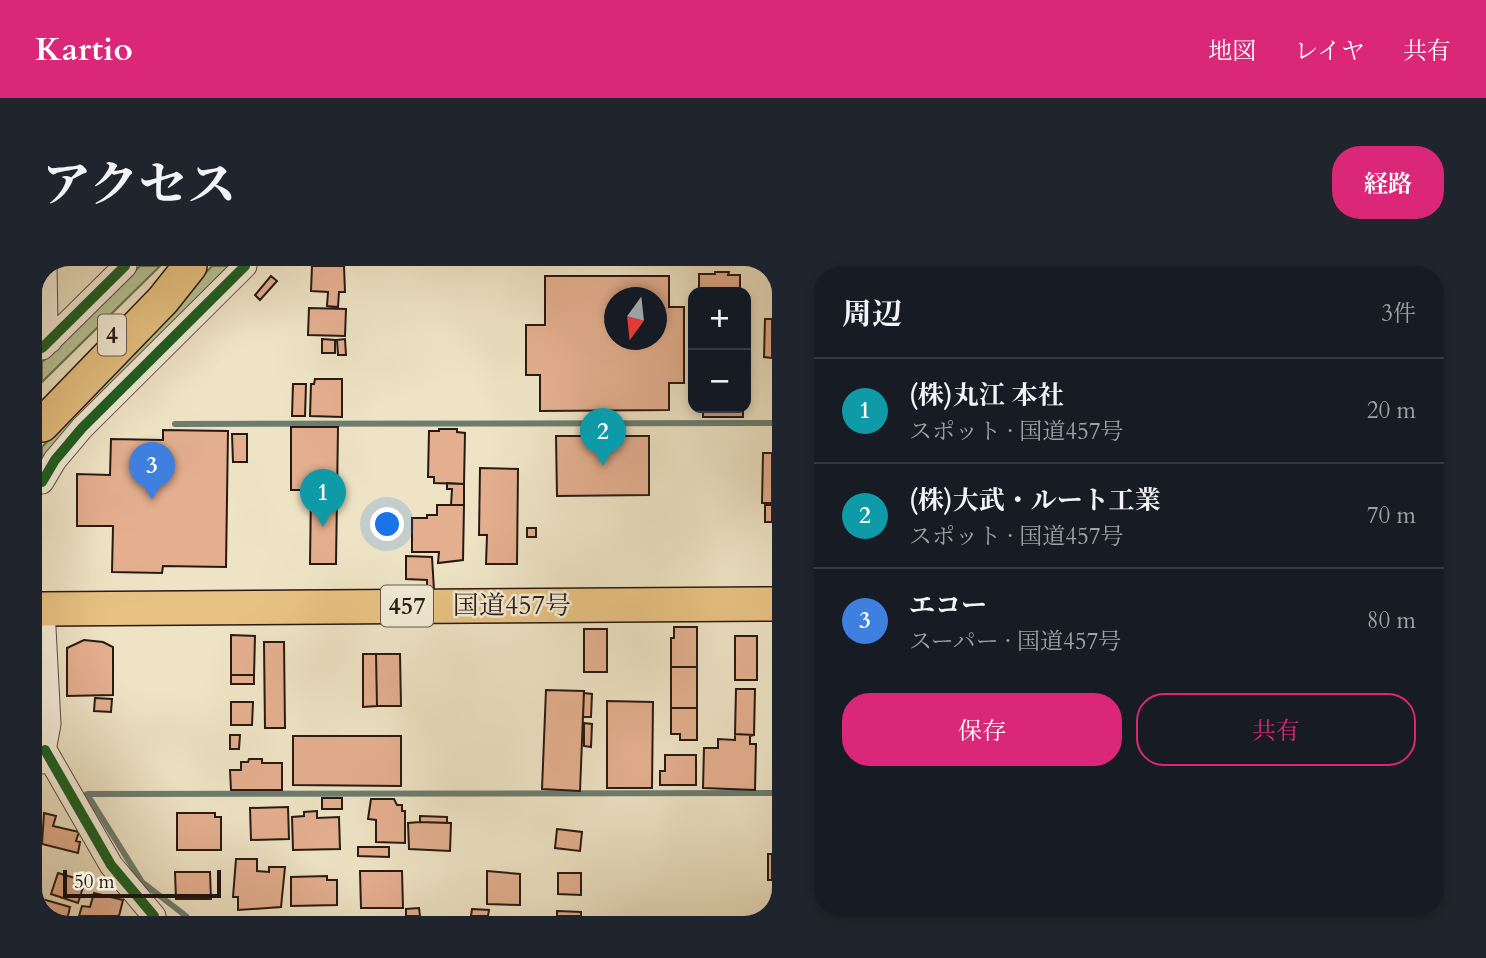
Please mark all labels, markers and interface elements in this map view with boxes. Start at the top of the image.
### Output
text: Kartio [35,27,133,72]
text: 地図 [1208,35,1256,68]
text: レイヤ [1294,35,1365,68]
text: 共有 [1403,35,1451,68]
button: 経路 [1332,146,1444,219]
text: アクセス [42,152,237,219]
north arrow [604,287,667,350]
map controls [688,287,751,413]
button: + [688,287,751,350]
text: 周辺 [842,294,902,335]
text: 3件 [1381,298,1416,329]
road number: 4 [98,314,126,356]
button: − [688,350,751,413]
text: (株)丸江 本社 [909,378,1064,413]
text: 1 [859,395,871,426]
text: 20 m [1367,395,1416,426]
pin: 2 [580,408,626,466]
text: スポット · 国道457号 [909,416,1124,447]
pin: 3 [129,442,175,500]
pin: 1 [300,469,346,527]
text: (株)大武・ルート工業 [909,483,1161,518]
text: 2 [859,500,871,531]
text: 70 m [1367,500,1416,531]
your location [370,507,404,541]
text: スポット · 国道457号 [909,521,1124,552]
road number: 457 [381,586,433,626]
street label: 国道457号 [453,588,571,623]
text: エコー [909,588,987,623]
text: 3 [859,605,871,636]
text: 80 m [1367,605,1416,636]
text: スーパー · 国道457号 [909,626,1121,657]
button: 保存 [842,693,1122,766]
button: 共有 [1136,693,1416,766]
scale bar [63,867,220,899]
text: 50 m [74,869,115,895]

